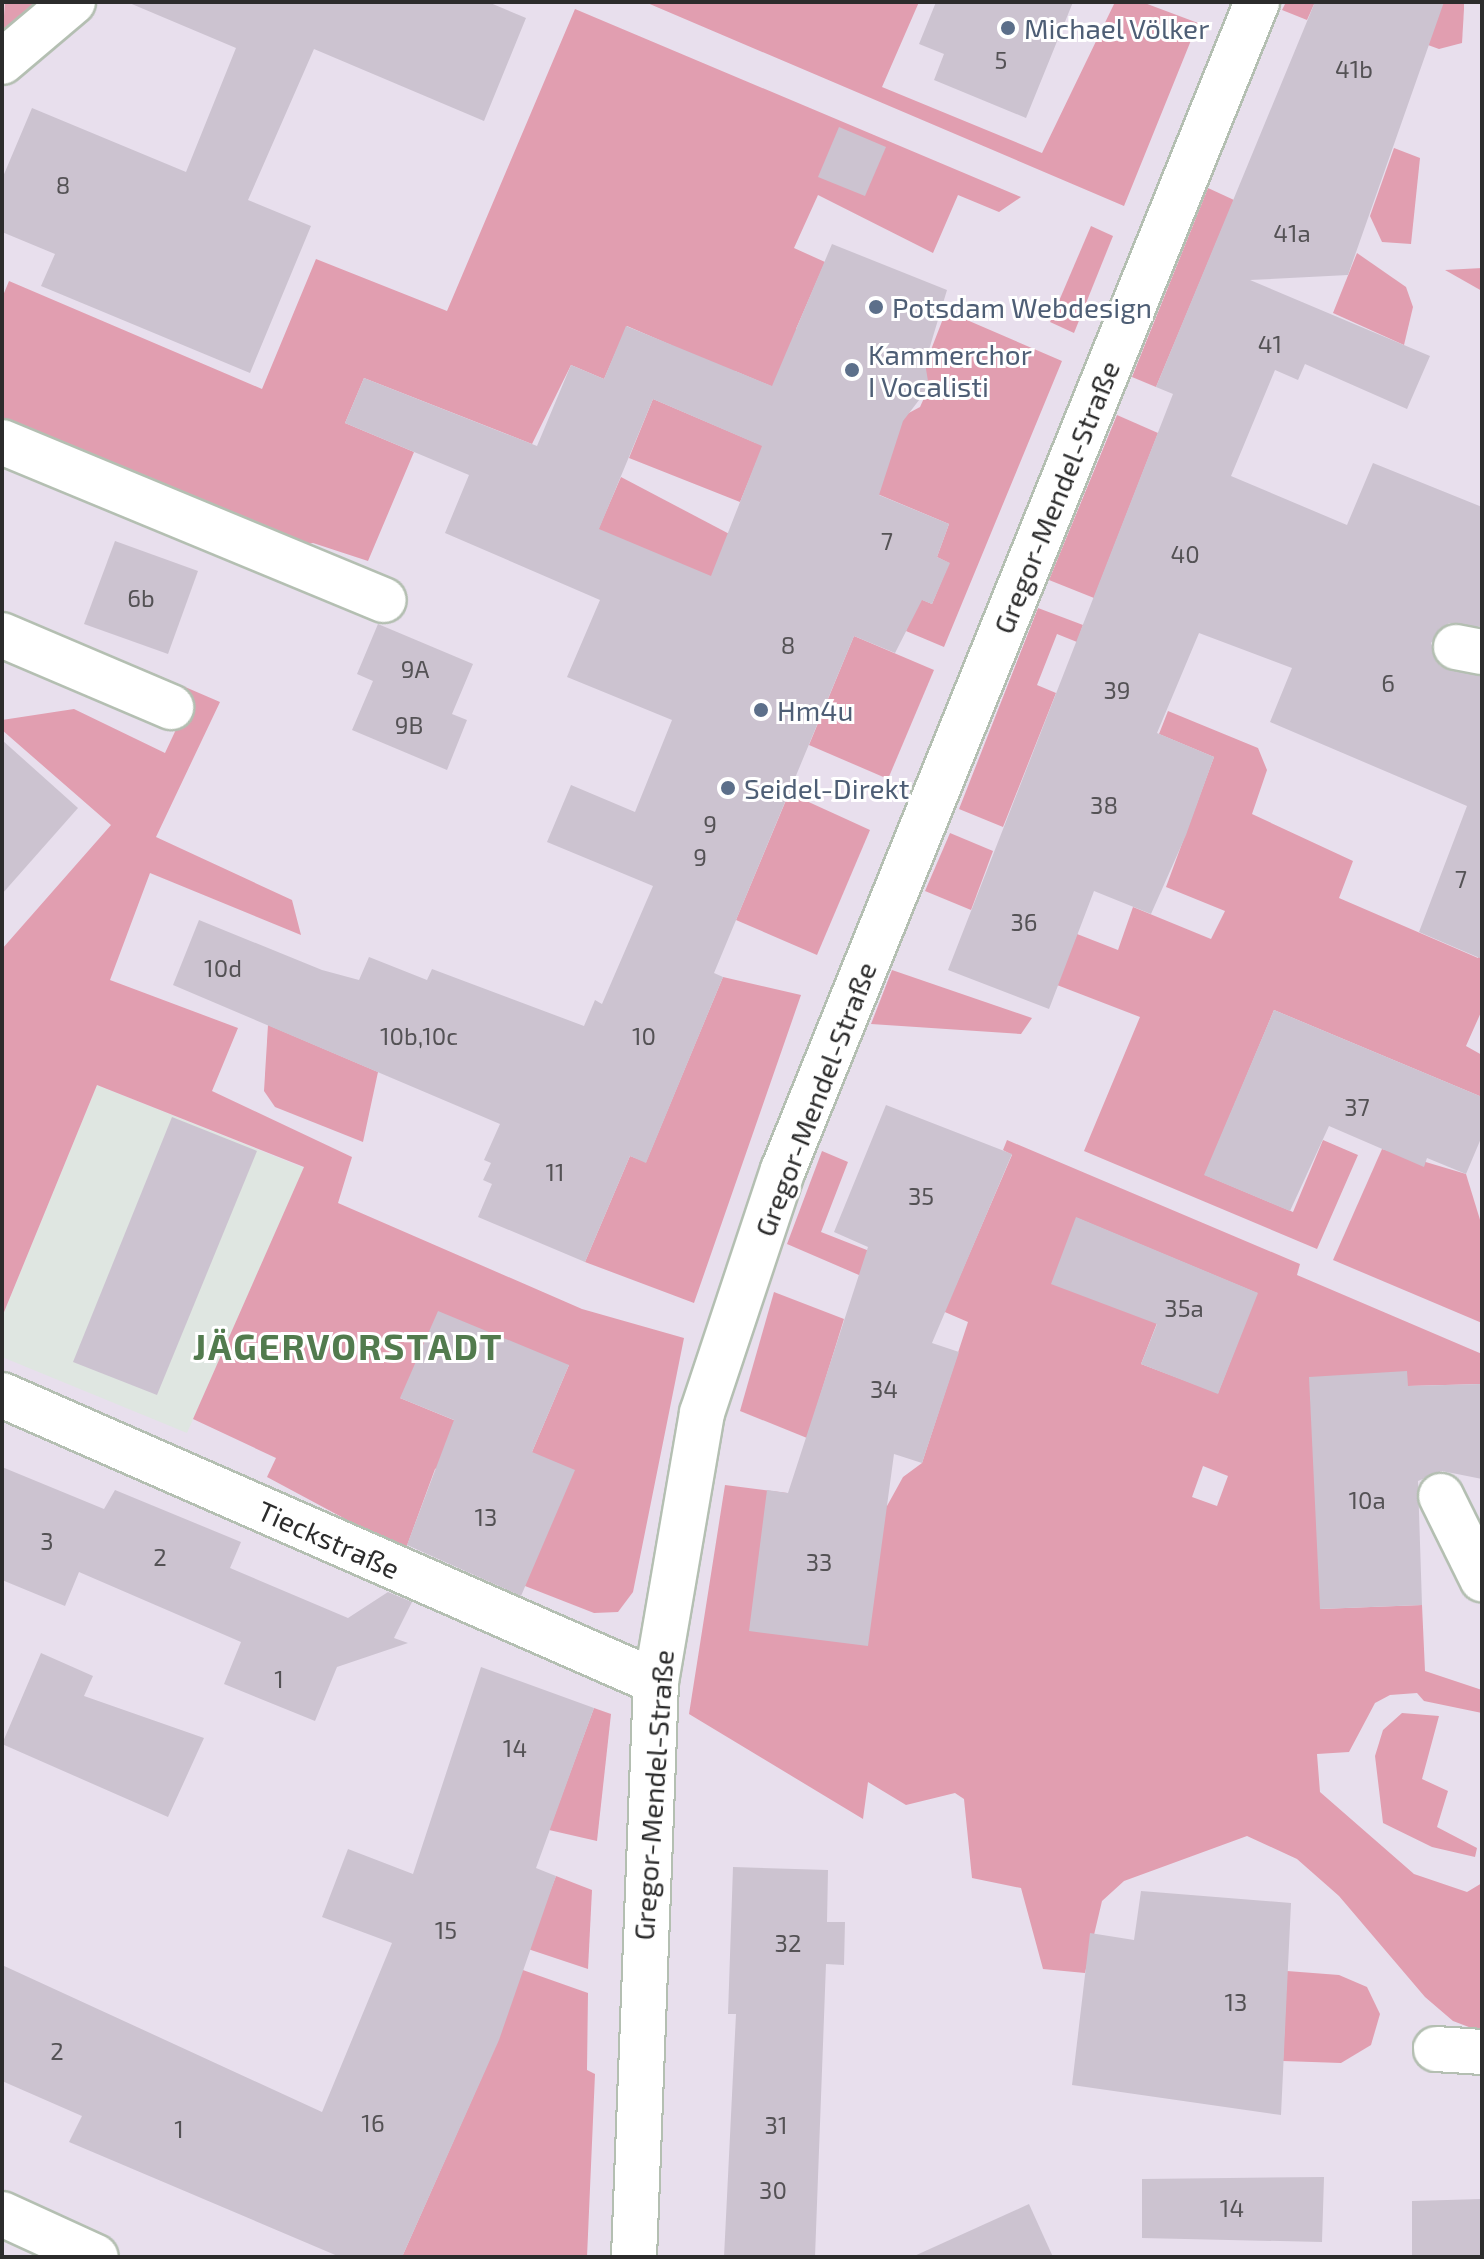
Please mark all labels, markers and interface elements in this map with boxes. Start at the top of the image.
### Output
place label: Michael Völker [1024,11,1211,45]
marker: Michael Völker [999,19,1017,37]
house number: 5 [995,46,1007,74]
house number: 41b [1335,55,1373,83]
house number: 8 [56,171,70,199]
house number: 41a [1273,219,1311,247]
place label: Potsdam Webdesign [892,290,1152,324]
marker: Potsdam Webdesign [867,298,885,316]
house number: 41 [1258,330,1282,358]
place label: Kammerchor I Vocalisti [868,337,1032,403]
street label: Gregor-Mendel-Straße [986,356,1126,638]
marker: Kammerchor I Vocalisti [843,361,861,379]
house number: 7 [881,527,893,555]
house number: 40 [1170,540,1200,568]
house number: 6b [127,584,155,612]
house number: 8 [781,631,795,659]
house number: 9A [401,655,429,683]
house number: 6 [1381,669,1395,697]
house number: 39 [1103,676,1131,704]
place label: Hm4u [777,693,853,727]
marker: Hm4u [752,701,770,719]
house number: 9B [395,711,423,739]
place label: Seidel-Direkt [744,771,909,805]
marker: Seidel-Direkt [719,779,737,797]
house number: 38 [1090,791,1118,819]
house number: 9 [703,810,717,838]
house number: 9 [693,843,707,871]
house number: 7 [1455,865,1467,893]
house number: 36 [1010,908,1038,936]
house number: 10d [204,954,242,982]
street label: Gregor-Mendel-Straße [747,957,883,1241]
house number: 10b,10c [380,1022,458,1050]
house number: 10 [632,1022,656,1050]
house number: 37 [1344,1093,1370,1121]
house number: 11 [545,1158,565,1186]
house number: 35 [908,1182,934,1210]
house number: 35a [1164,1294,1204,1322]
district label: JÄGERVORSTADT [193,1324,503,1368]
house number: 34 [870,1375,898,1403]
house number: 10a [1348,1486,1386,1514]
street label: Tieckstraße [253,1493,405,1585]
house number: 13 [475,1503,497,1531]
house number: 3 [40,1527,54,1555]
house number: 2 [153,1543,167,1571]
house number: 33 [806,1548,832,1576]
street label: Gregor-Mendel-Straße [626,1649,680,1941]
house number: 1 [274,1665,284,1693]
house number: 14 [503,1734,527,1762]
house number: 15 [435,1916,457,1944]
house number: 32 [775,1929,801,1957]
house number: 13 [1225,1988,1247,2016]
house number: 2 [50,2037,64,2065]
house number: 16 [361,2109,385,2137]
house number: 31 [765,2111,787,2139]
house number: 1 [174,2115,184,2143]
house number: 30 [759,2176,787,2204]
house number: 14 [1220,2194,1244,2222]

